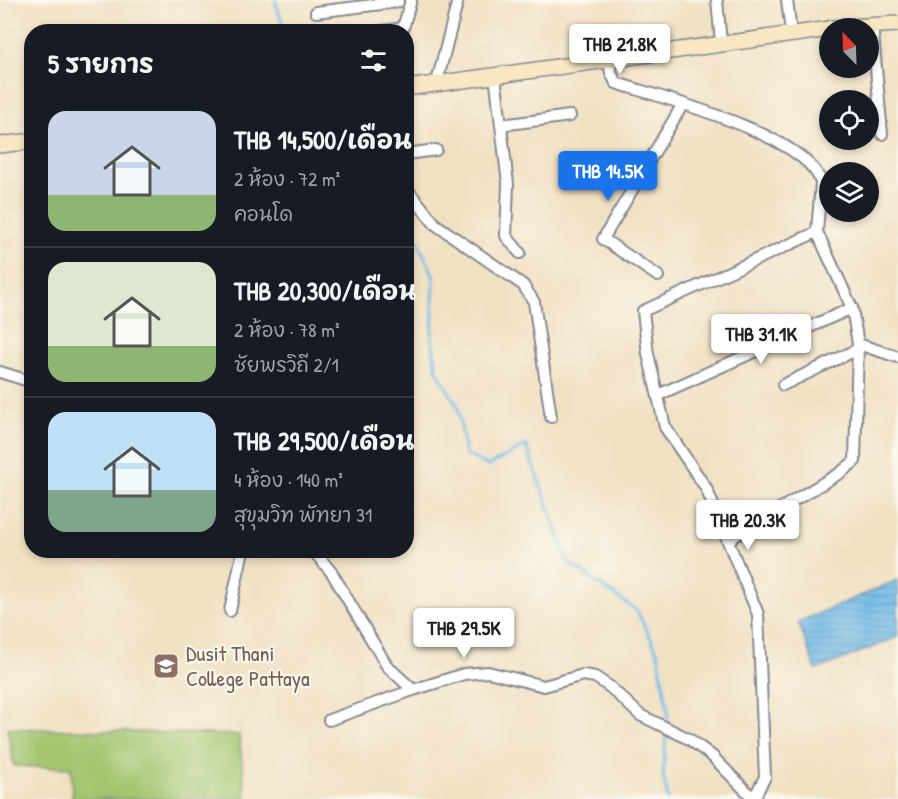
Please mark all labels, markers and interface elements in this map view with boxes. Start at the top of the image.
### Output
north arrow [819,18,879,78]
map controls [819,18,879,222]
pin: THB 21.8K [551,24,689,75]
text: THB 21.8K [583,30,657,57]
icon: filters [357,44,390,77]
text: 5 รายการ [48,46,154,81]
button: locate [819,90,879,150]
text: THB 14,500/เดือน [234,122,412,157]
icon: home [96,135,168,207]
pin: THB 14.5K [539,151,677,202]
text: THB 14.5K [572,157,644,184]
button: layers [819,162,879,222]
text: 2 ห้อง · 72 m² [234,165,340,192]
text: คอนโด [234,200,293,227]
text: THB 20,300/เดือน [234,273,417,308]
icon: home [96,286,168,358]
pin: THB 31.1K [692,314,830,365]
text: 2 ห้อง · 78 m² [234,316,340,343]
text: THB 31.1K [725,320,797,347]
text: ชัยพรวิถี 2/1 [234,351,339,378]
text: THB 29,500/เดือน [234,423,414,458]
icon: home [96,436,168,508]
text: 4 ห้อง · 140 m² [234,466,343,493]
pin: THB 20.3K [679,500,817,551]
text: สุขุมวิท พัทยา 31 [234,501,372,528]
text: THB 20.3K [710,506,786,533]
pin: THB 29.5K [395,608,533,659]
text: THB 29.5K [427,614,501,641]
place label: Dusit Thani College Pattaya [186,638,310,693]
school or university icon: Dusit Thani College Pattaya [151,651,181,681]

